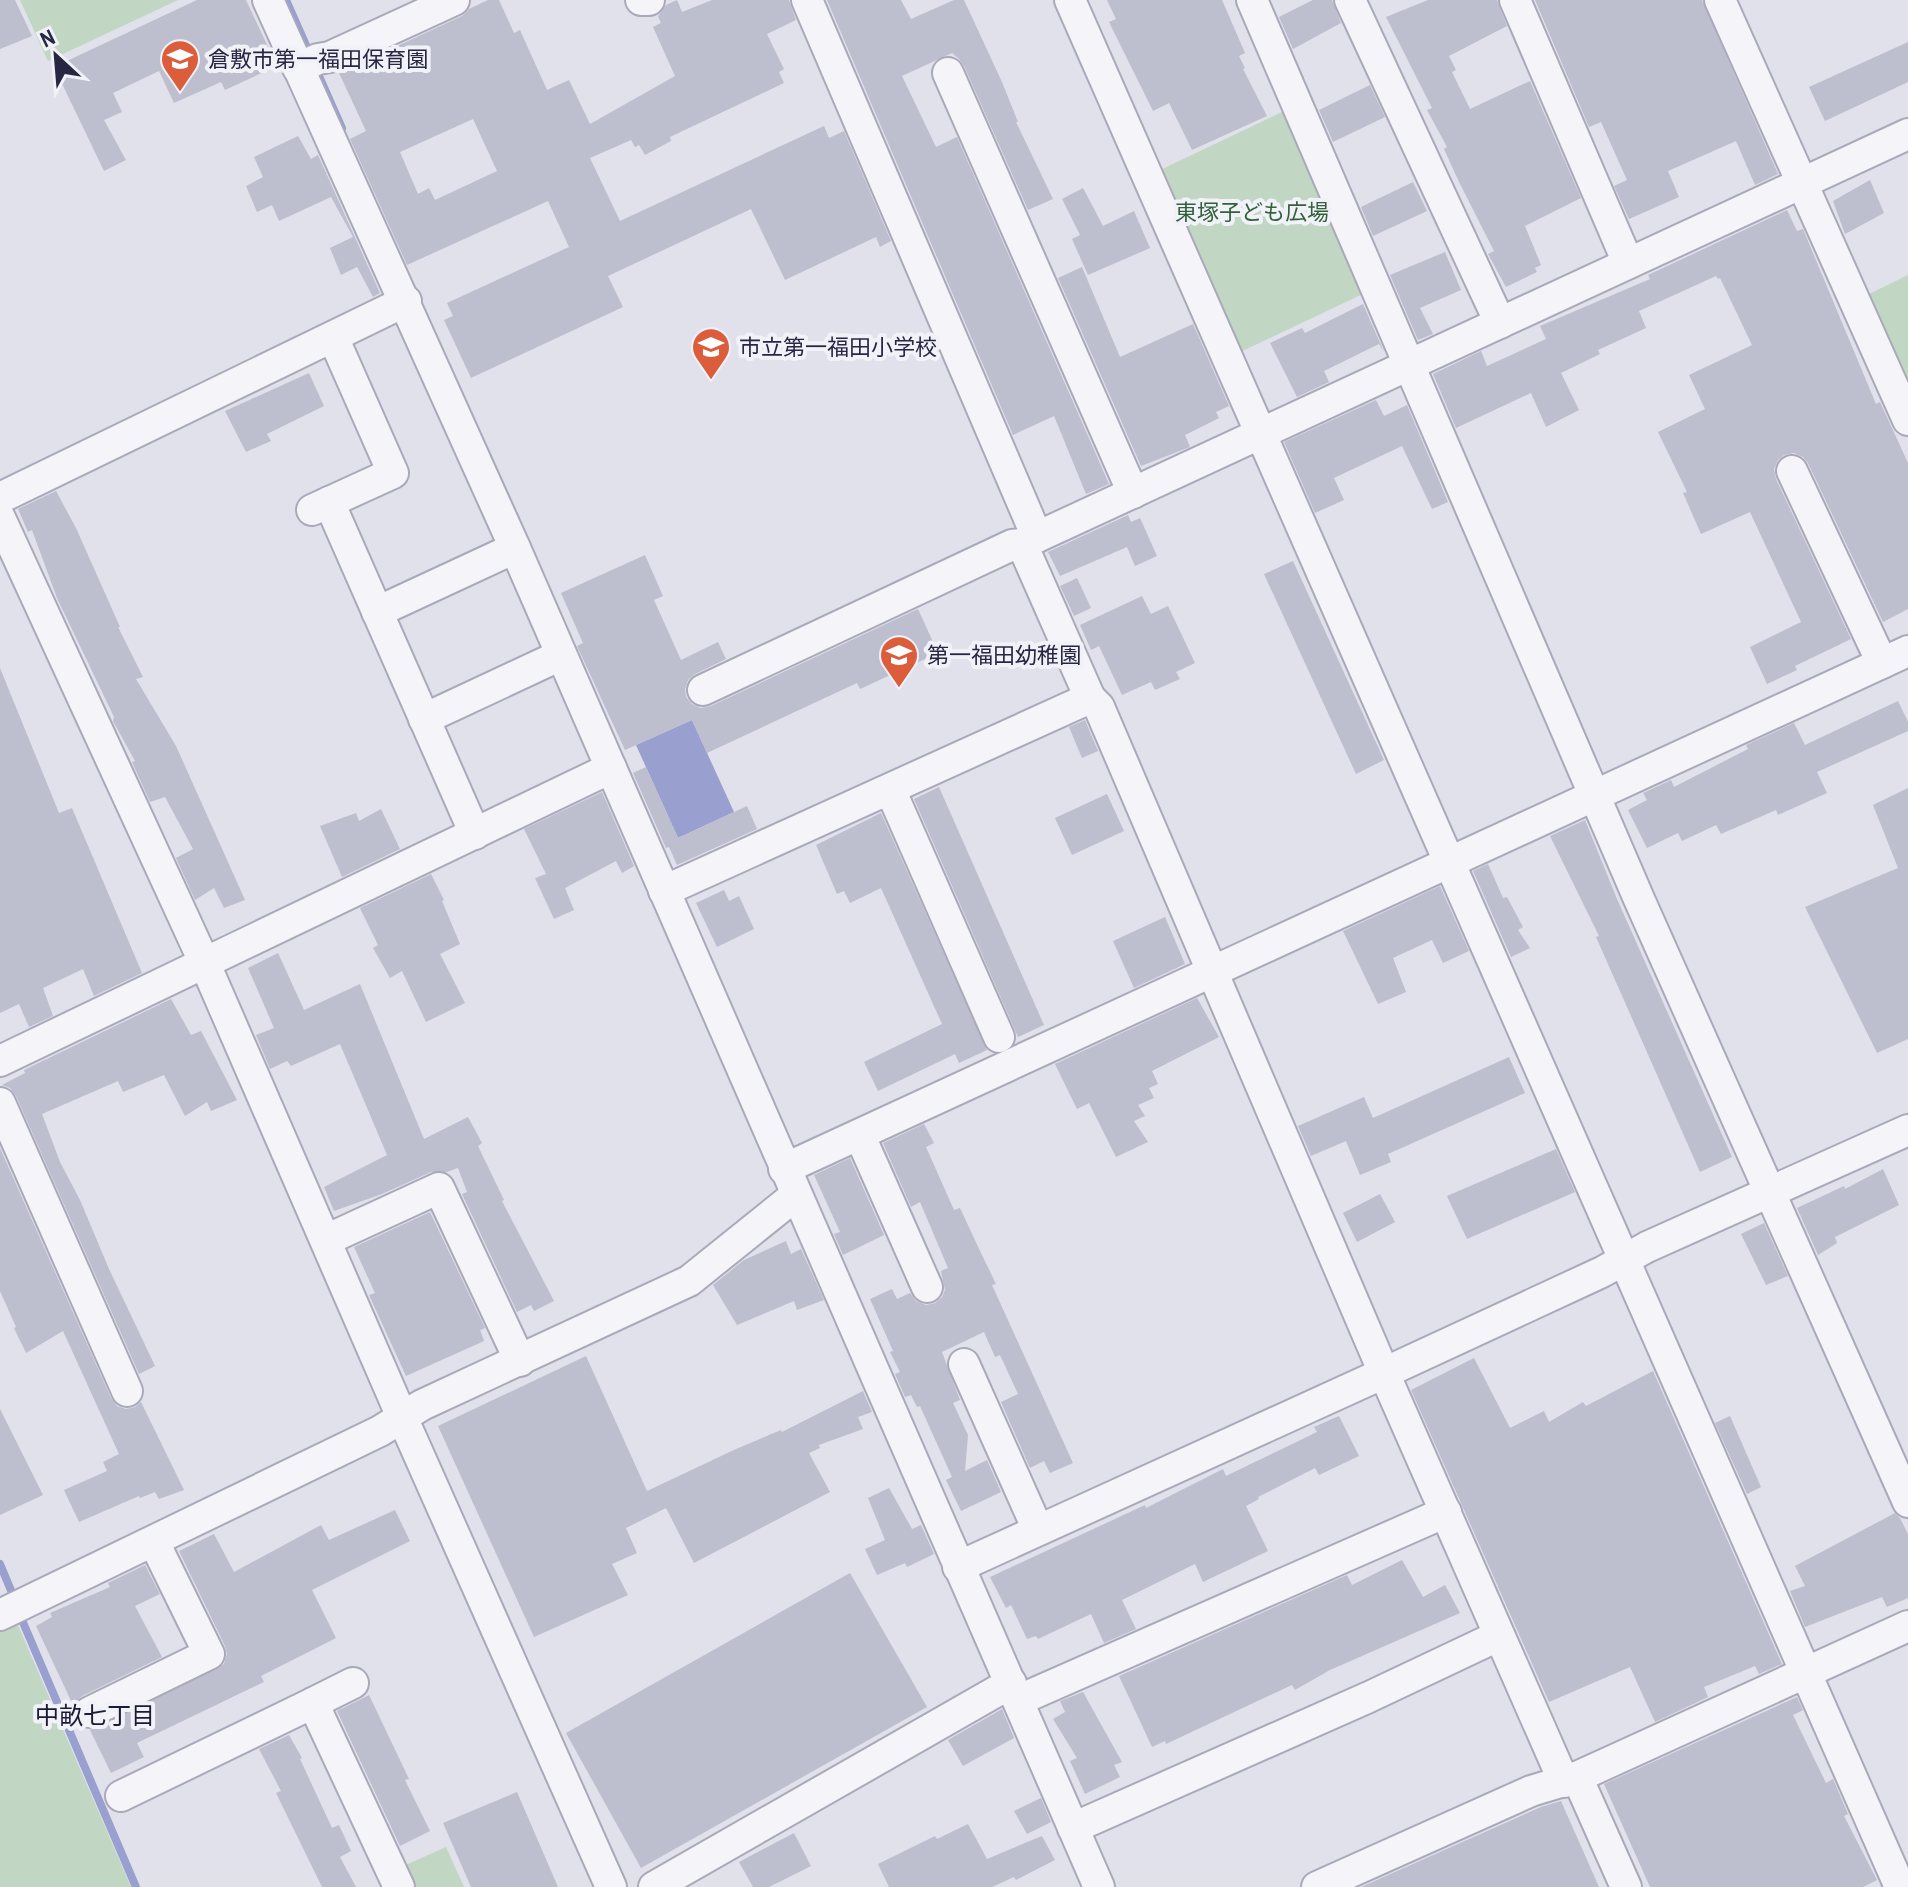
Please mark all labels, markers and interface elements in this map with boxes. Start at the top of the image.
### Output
north arrow [16,16,96,96]
text: N [35,22,60,54]
school or university icon: 倉敷市第一福田保育園 [159,38,201,93]
place label: 倉敷市第一福田保育園 [208,44,428,74]
park label: 東塚子ども広場 [1175,197,1329,227]
school or university icon: 市立第一福田小学校 [690,326,732,381]
place label: 市立第一福田小学校 [739,332,937,362]
school or university icon: 第一福田幼稚園 [878,634,920,689]
place label: 第一福田幼稚園 [927,640,1081,670]
district label: 中畝七丁目 [35,1699,155,1731]

